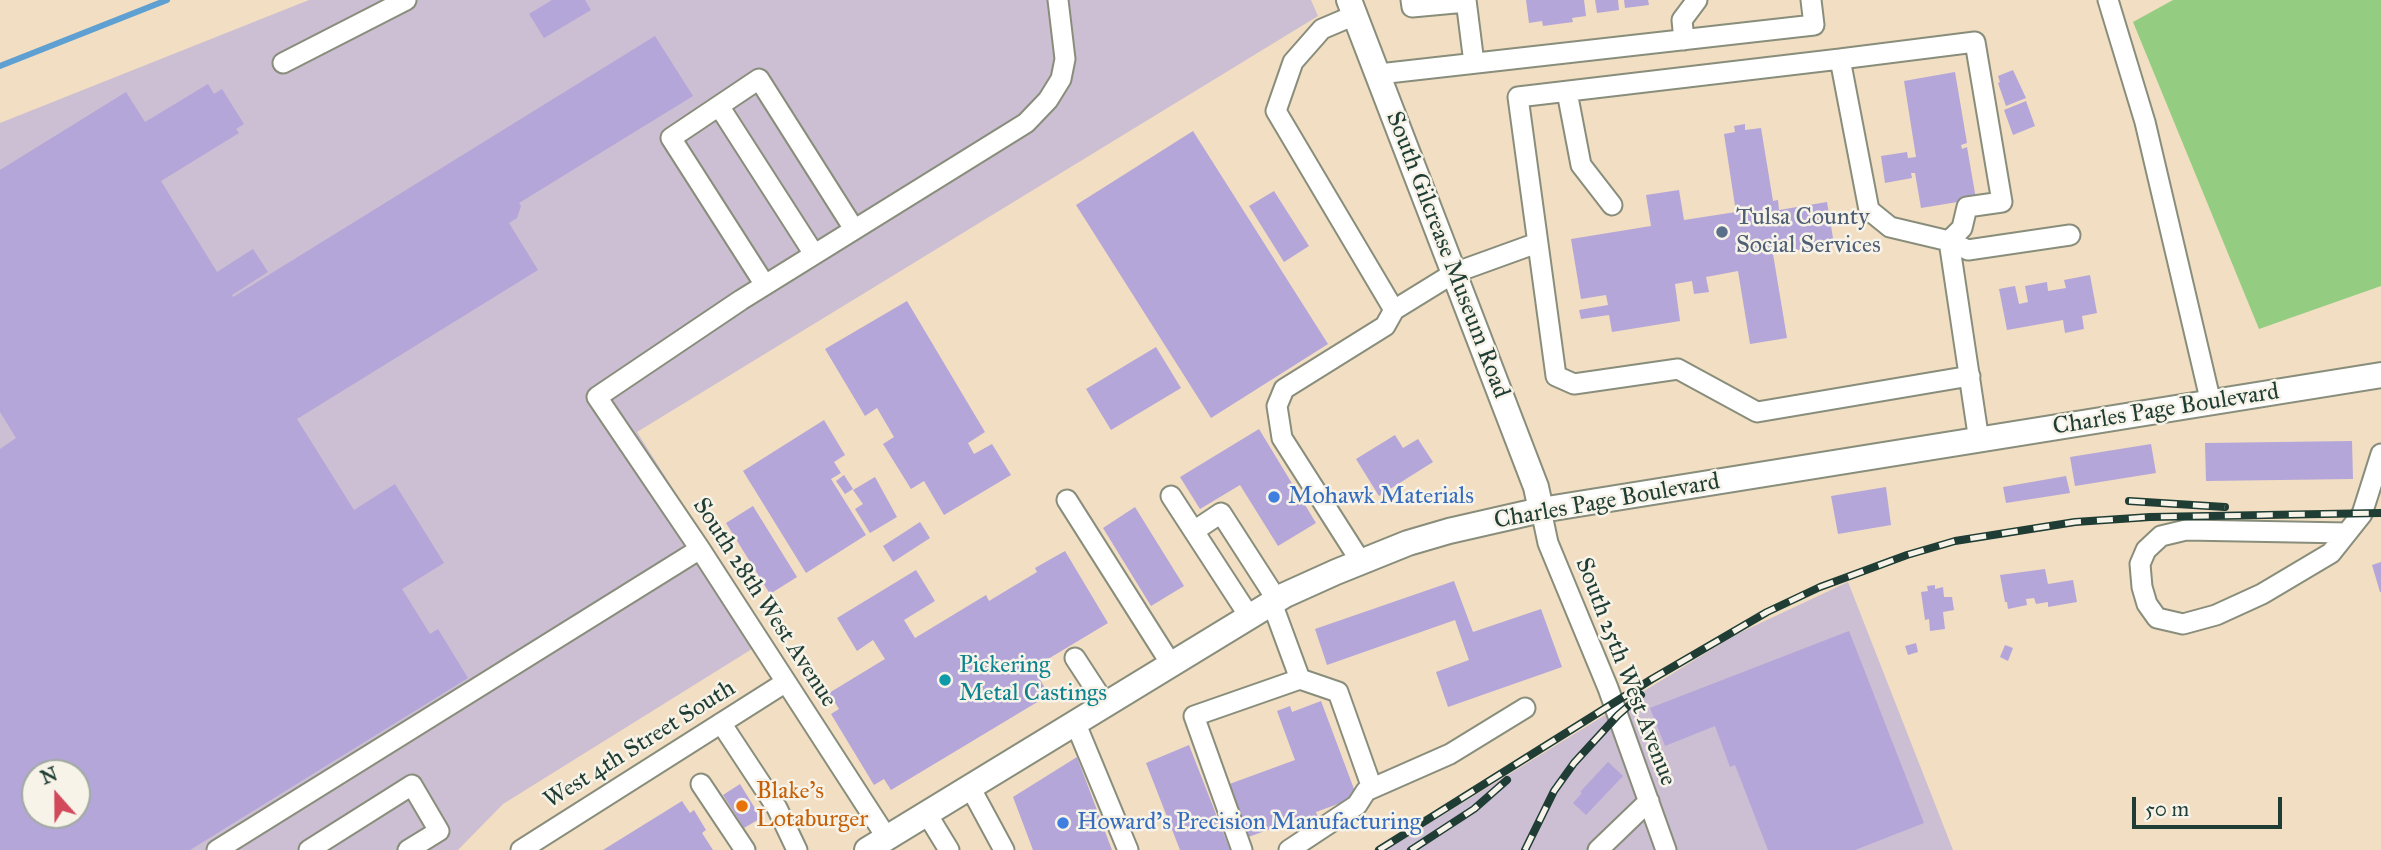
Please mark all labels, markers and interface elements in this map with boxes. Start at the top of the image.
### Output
street label: South Gilcrease Museum Road [1379,108,1515,402]
place label: Tulsa County Social Services [1736,204,1881,260]
marker: Tulsa County Social Services [1714,224,1730,240]
street label: Charles Page Boulevard [2051,378,2281,442]
street label: Charles Page Boulevard [1492,468,1722,536]
place label: Mohawk Materials [1288,483,1474,511]
marker: Mohawk Materials [1266,489,1282,505]
street label: South 28th West Avenue [686,493,842,713]
street label: South 25th West Avenue [1568,554,1682,790]
place label: Pickering Metal Castings [959,652,1107,708]
marker: Pickering Metal Castings [937,672,953,688]
street label: West 4th Street South [539,674,741,816]
north arrow [21,759,91,829]
text: N [37,762,61,789]
place label: Blake's Lotaburger [756,778,868,834]
scale bar [2136,784,2286,828]
text: 50 m [2145,796,2189,822]
marker: Blake's Lotaburger [734,798,750,814]
place label: Howard's Precision Manufacturing [1077,809,1421,837]
marker: Howard's Precision Manufacturing [1055,815,1071,831]

